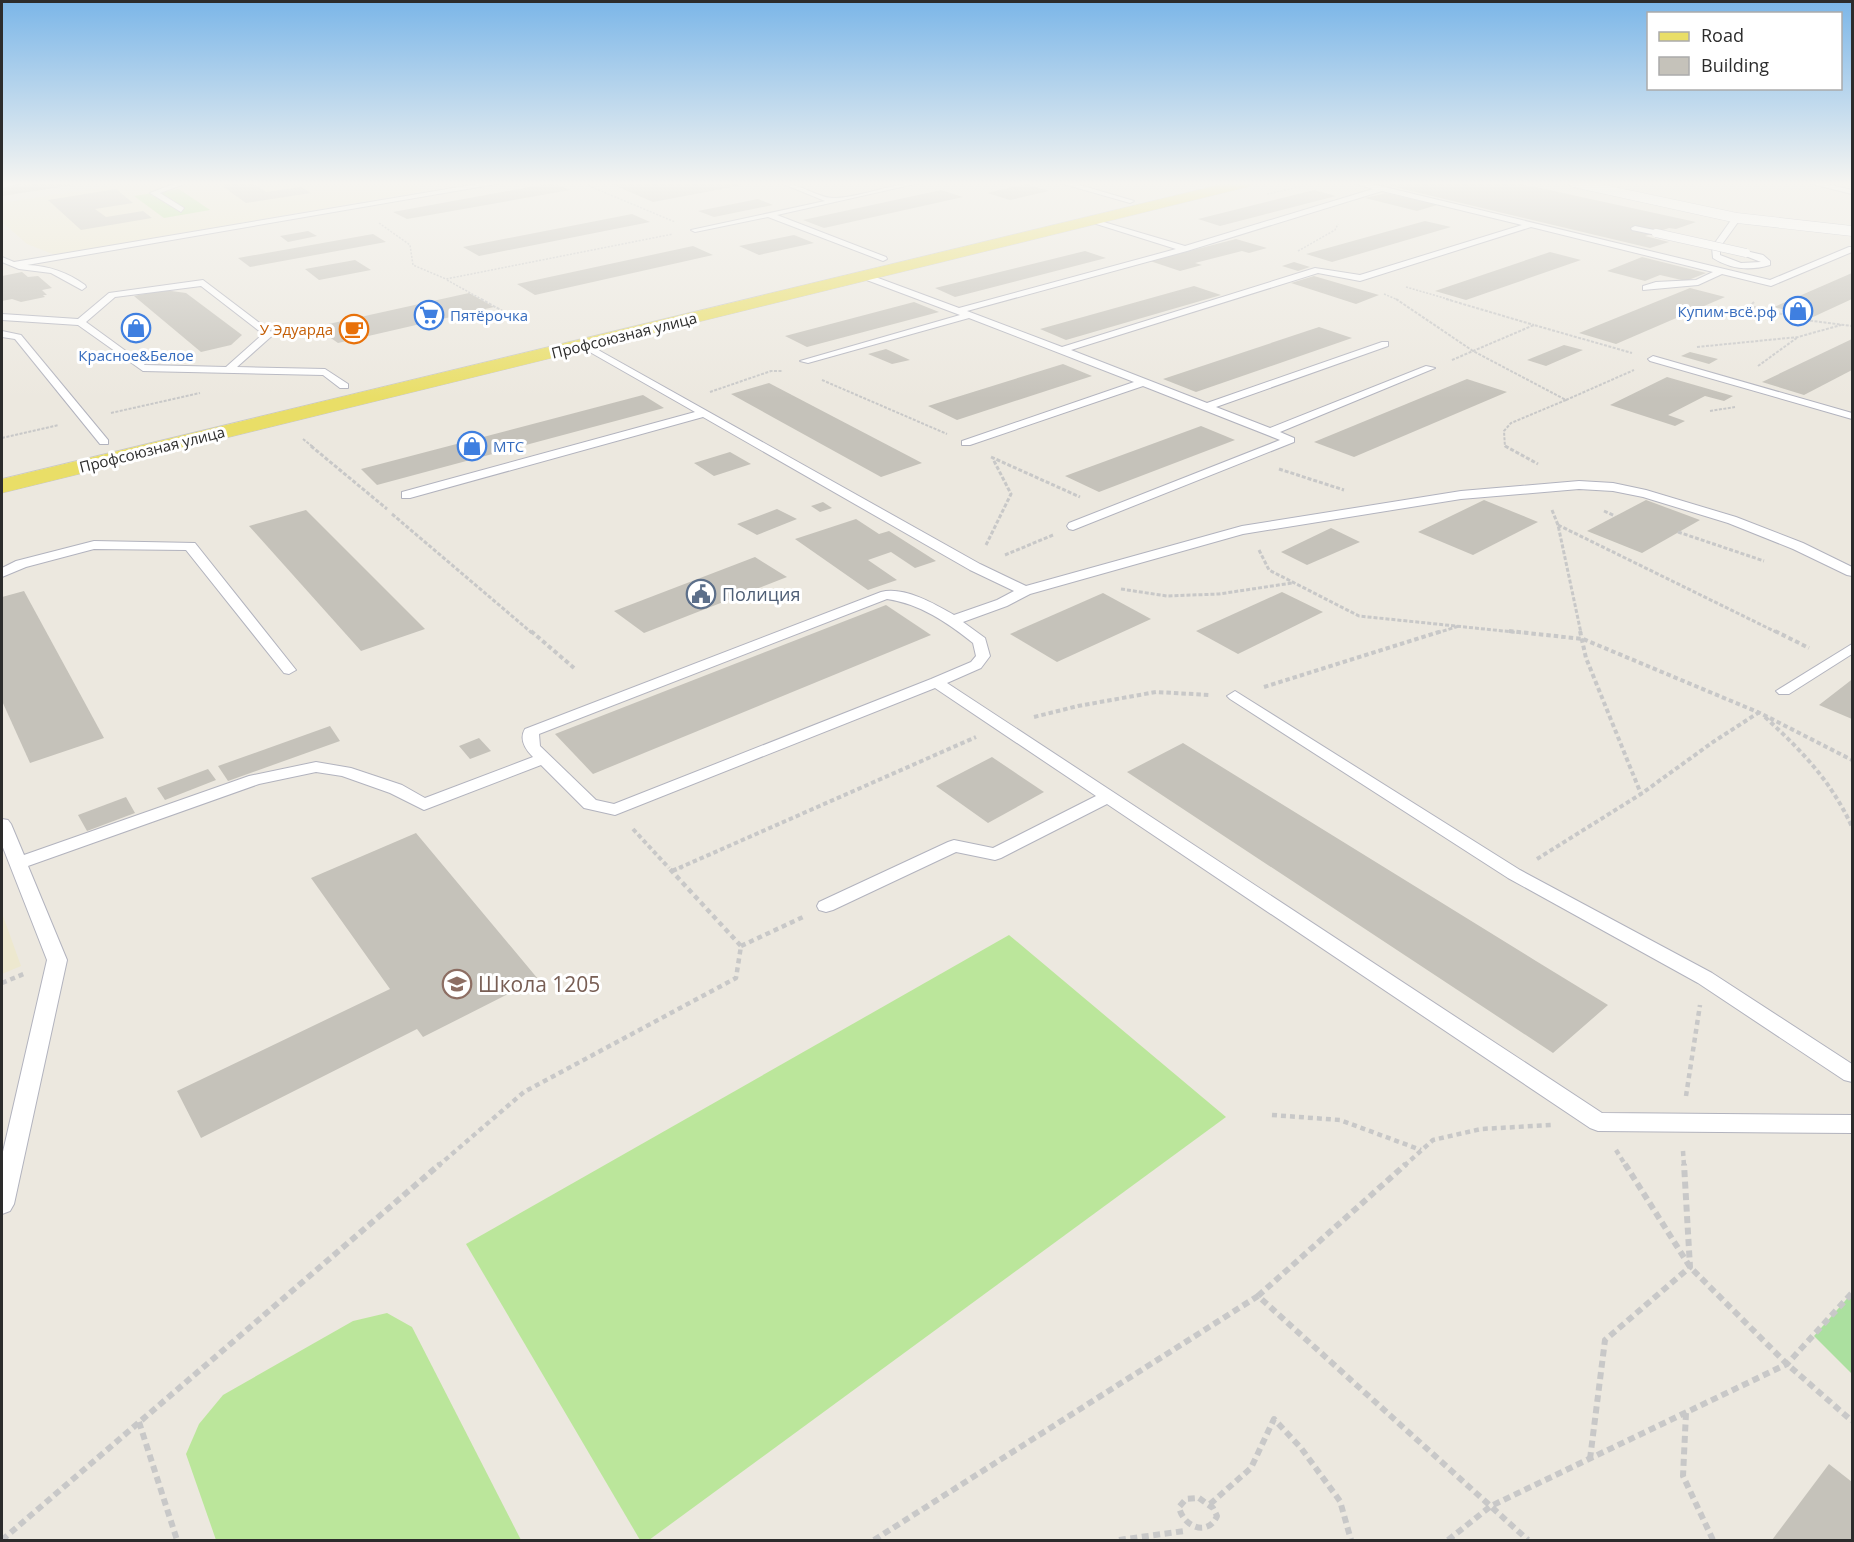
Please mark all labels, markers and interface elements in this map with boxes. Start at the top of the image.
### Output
legend [1647,12,1842,90]
text: Road [1701,23,1744,47]
text: Building [1701,53,1769,77]
shop icon: Купим-всё.рф [1782,295,1814,327]
supermarket icon: Пятёрочка [413,299,445,331]
place label: Купим-всё.рф [1678,301,1777,321]
place label: Пятёрочка [450,305,528,325]
street label: Профсоюзная улица [549,307,699,363]
shop icon: Красное&Белое [120,312,152,344]
cafe icon: У Эдуарда [338,313,370,345]
place label: У Эдуарда [260,319,333,339]
place label: Красное&Белое [78,345,194,365]
street label: Профсоюзная улица [77,421,227,477]
shop icon: МТС [456,430,488,462]
place label: МТС [493,436,524,456]
public building icon: Полиция [685,578,717,610]
place label: Полиция [722,582,800,606]
school or university icon: Школа 1205 [441,968,473,1000]
place label: Школа 1205 [478,970,600,998]

